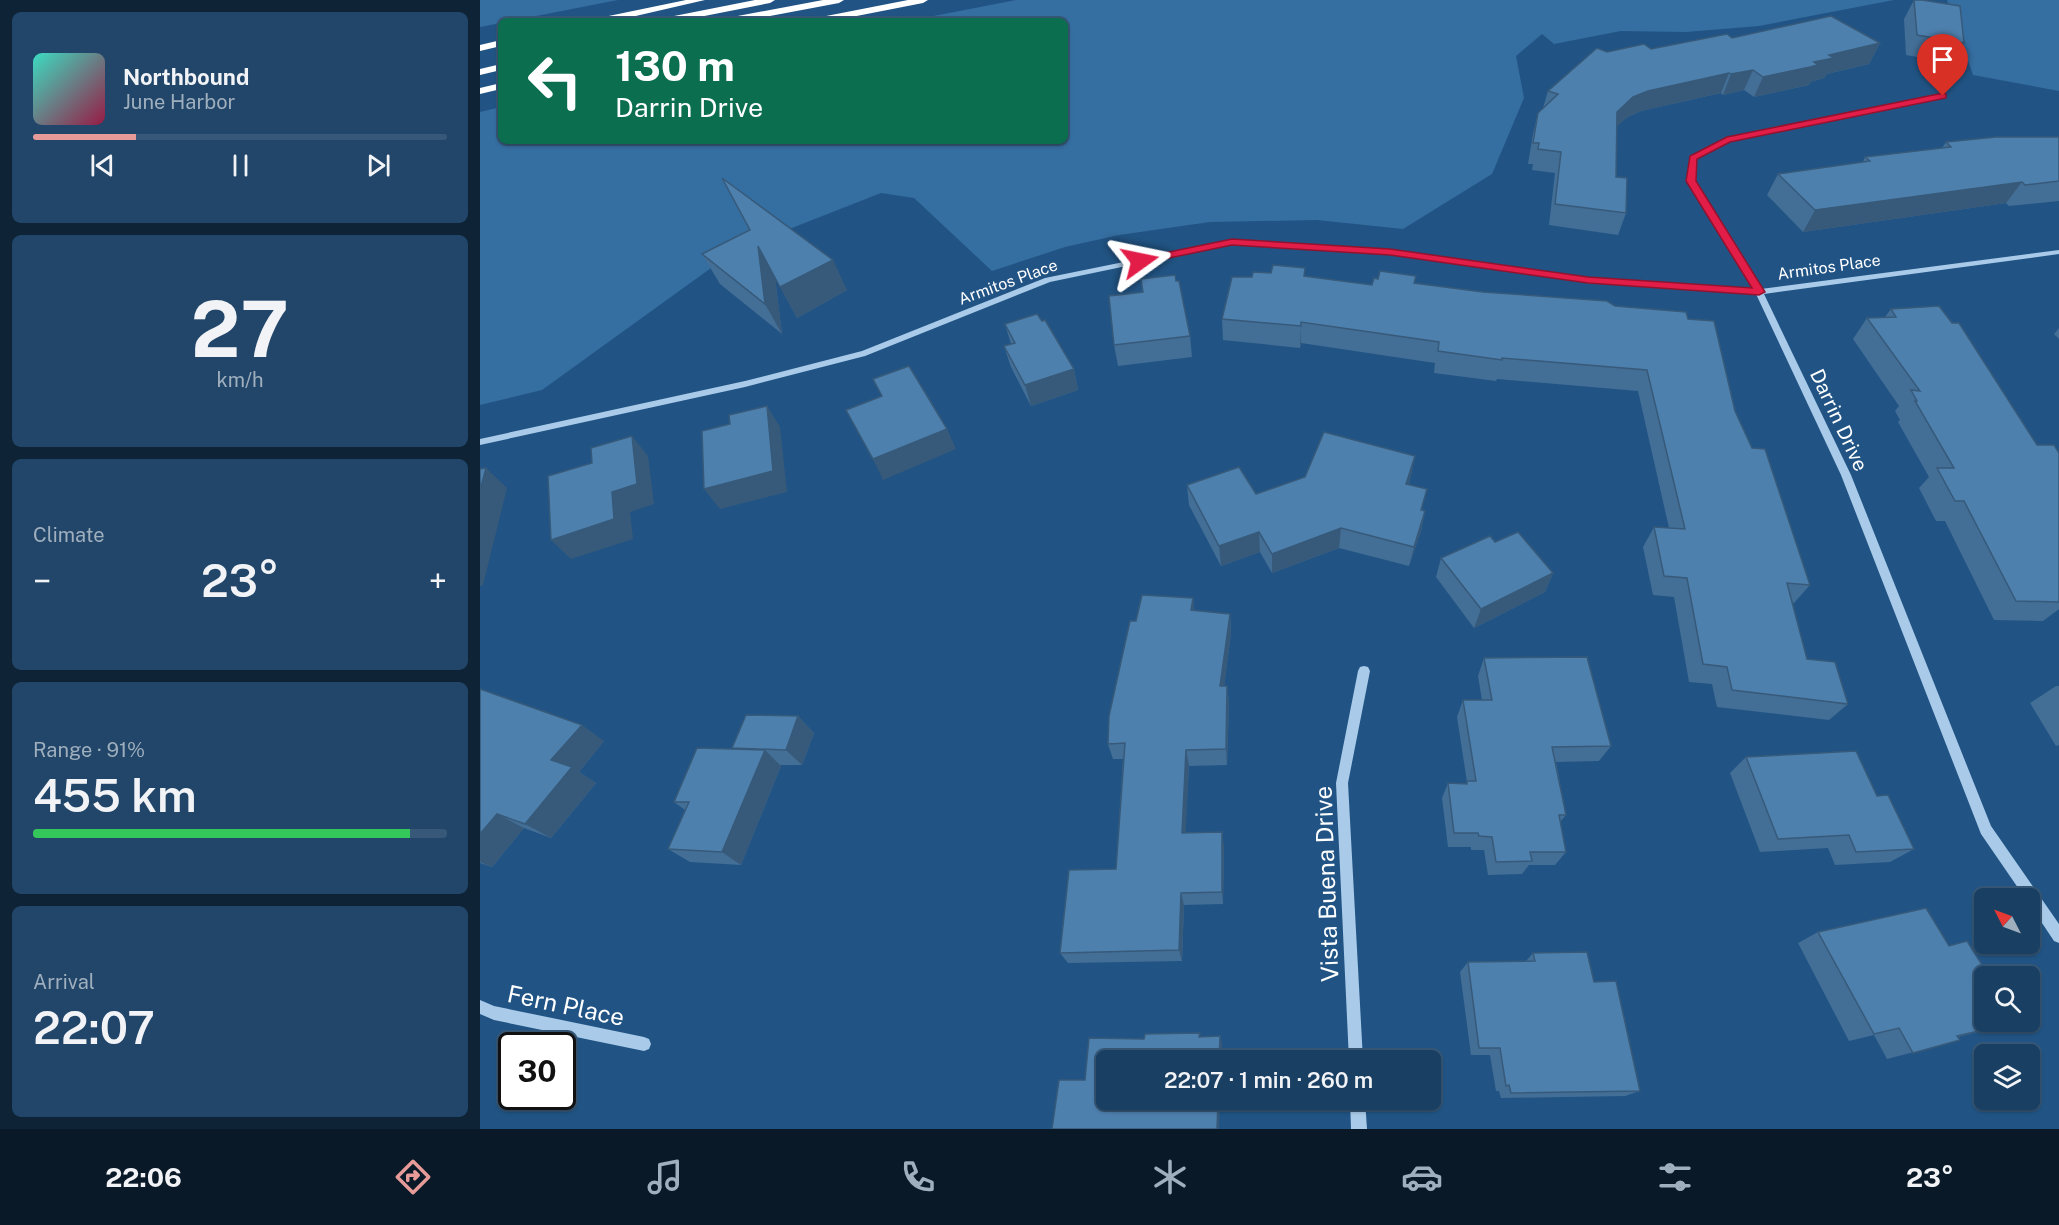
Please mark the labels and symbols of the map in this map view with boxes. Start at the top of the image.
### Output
pin [1917,34,1968,96]
position arrow [1108,229,1172,293]
street label: Armitos Place [1776,250,1882,284]
street label: Armitos Place [956,255,1060,309]
street label: Darrin Drive [1805,365,1873,475]
street label: Vista Buena Drive [1309,785,1343,983]
north arrow [1974,888,2040,954]
street label: Fern Place [505,979,627,1031]
speed limit sign: 30 [498,1032,576,1110]

